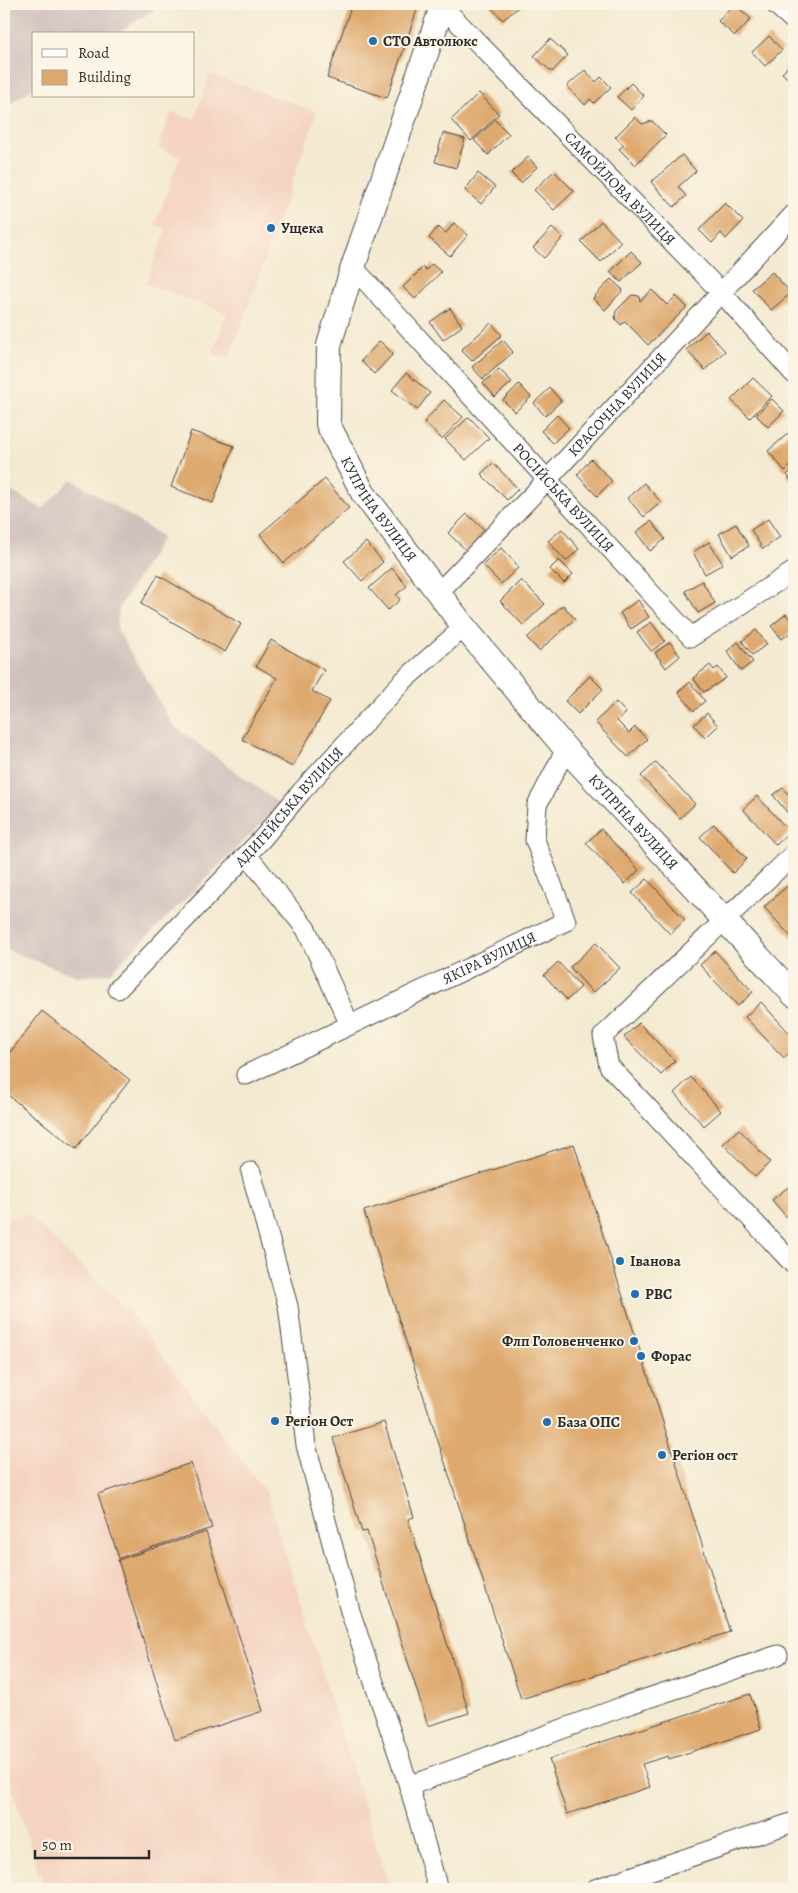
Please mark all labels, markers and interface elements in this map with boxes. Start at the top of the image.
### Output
place label: СТО Автолюкс [383,31,478,51]
legend [32,32,195,98]
marker: СТО Автолюкс [367,35,379,47]
text: Road [78,43,110,63]
text: Building [78,67,131,87]
street label: САМОЙЛОВА ВУЛИЦЯ [560,127,680,250]
place label: Ущека [281,218,324,238]
marker: Ущека [265,222,277,234]
street label: КРАСОЧНА ВУЛИЦЯ [564,348,671,461]
street label: РОСІЙСЬКА ВУЛИЦЯ [508,438,619,556]
street label: КУПРІНА ВУЛИЦЯ [336,453,421,566]
street label: АДИГЕЙСЬКА ВУЛИЦЯ [230,742,348,872]
street label: КУПРІНА ВУЛИЦЯ [584,770,683,874]
street label: ЯКІРА ВУЛИЦЯ [439,927,540,989]
place label: Іванова [630,1251,682,1271]
marker: Іванова [614,1255,626,1267]
place label: РВС [645,1284,672,1304]
marker: РВС [629,1288,641,1300]
place label: Флп Головенченко [502,1331,624,1351]
marker: Флп Головенченко [628,1335,640,1347]
place label: Форас [651,1346,691,1366]
marker: Форас [635,1350,647,1362]
place label: Регіон Ост [285,1411,354,1431]
place label: База ОПС [557,1412,620,1432]
marker: Регіон Ост [269,1415,281,1427]
marker: База ОПС [541,1416,553,1428]
place label: Регіон ост [672,1445,738,1465]
marker: Регіон ост [656,1449,668,1461]
scale bar [35,1828,149,1860]
text: 50 m [42,1835,72,1855]

